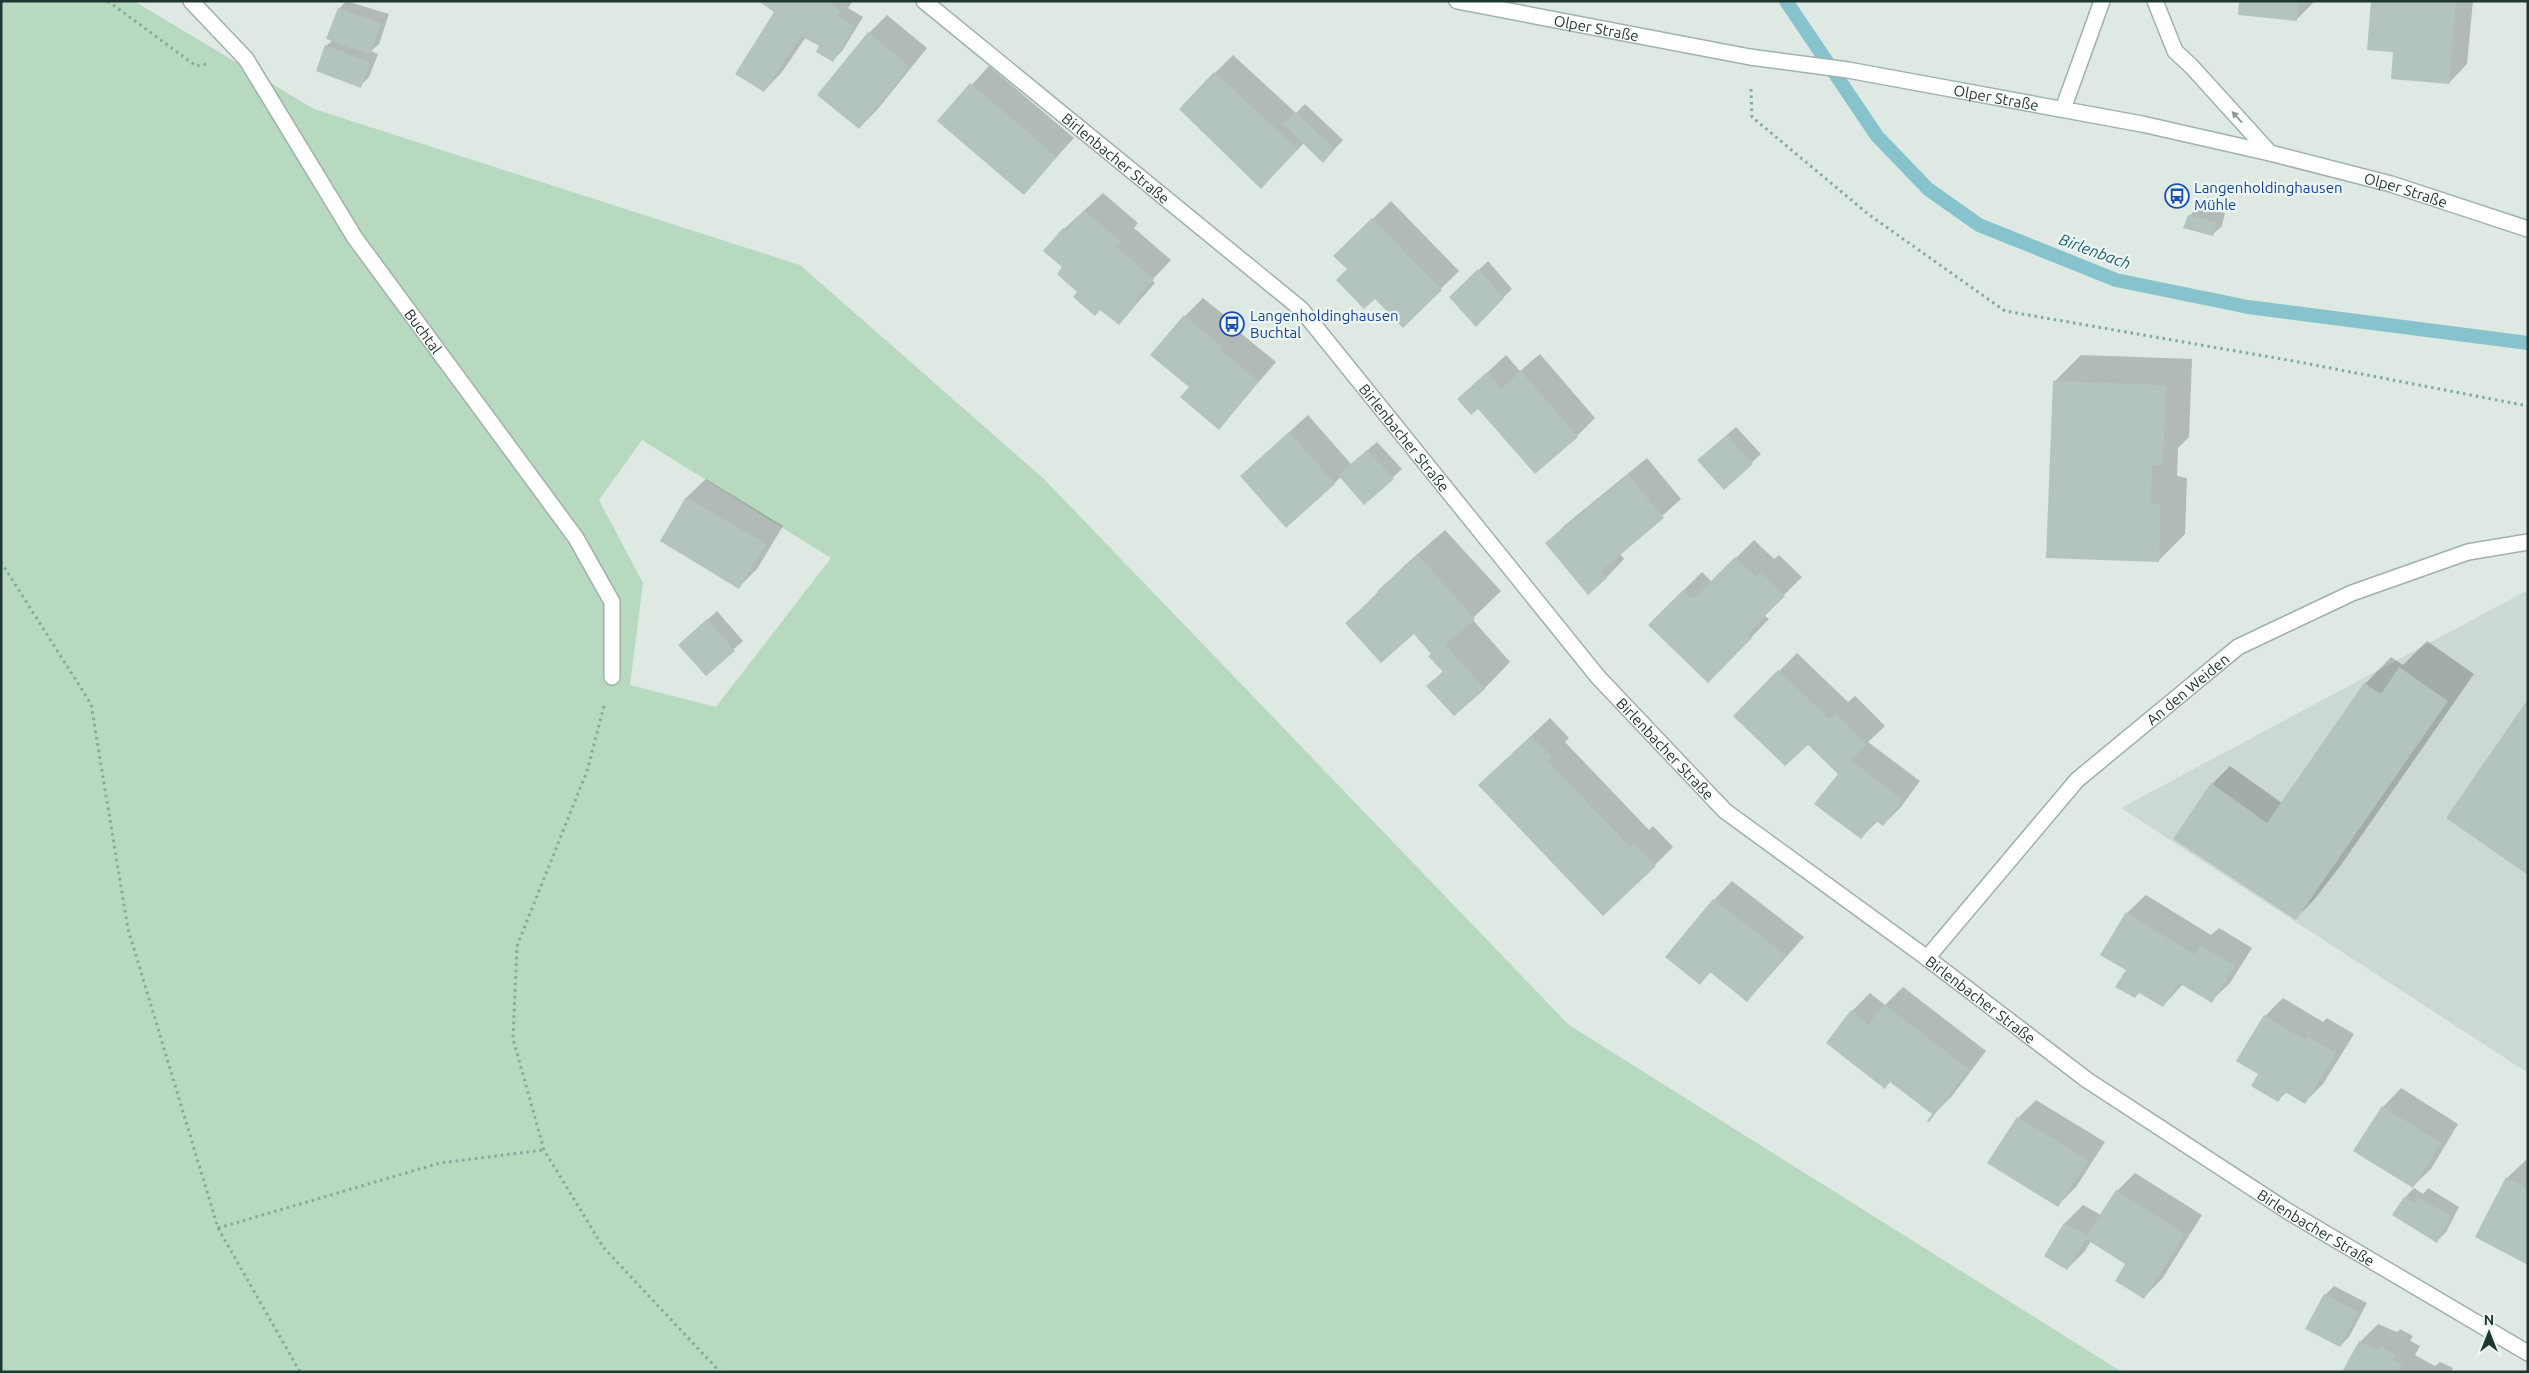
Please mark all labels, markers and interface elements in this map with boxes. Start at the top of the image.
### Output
street label: Olper Straße [1553,11,1640,44]
street label: Olper Straße [1952,81,2040,113]
street label: Birlenbacher Straße [1059,109,1173,207]
one-way arrow [2232,110,2243,123]
street label: Olper Straße [2362,169,2450,210]
place label: Langenholdinghausen Mühle [2194,179,2342,213]
bus stop icon: Langenholdinghausen Mühle [2164,183,2190,209]
water label: Birlenbach [2057,230,2133,272]
street label: Buchtal [401,305,446,357]
place label: Langenholdinghausen Buchtal [1250,307,1398,341]
bus stop icon: Langenholdinghausen Buchtal [1219,311,1245,337]
street label: Birlenbacher Straße [1356,380,1453,495]
street label: An den Weiden [2143,650,2232,728]
street label: Birlenbacher Straße [1613,694,1718,803]
street label: Birlenbacher Straße [1923,952,2039,1046]
street label: Birlenbacher Straße [2255,1185,2378,1269]
north arrow [2464,1308,2514,1358]
text: N [2484,1312,2494,1328]

